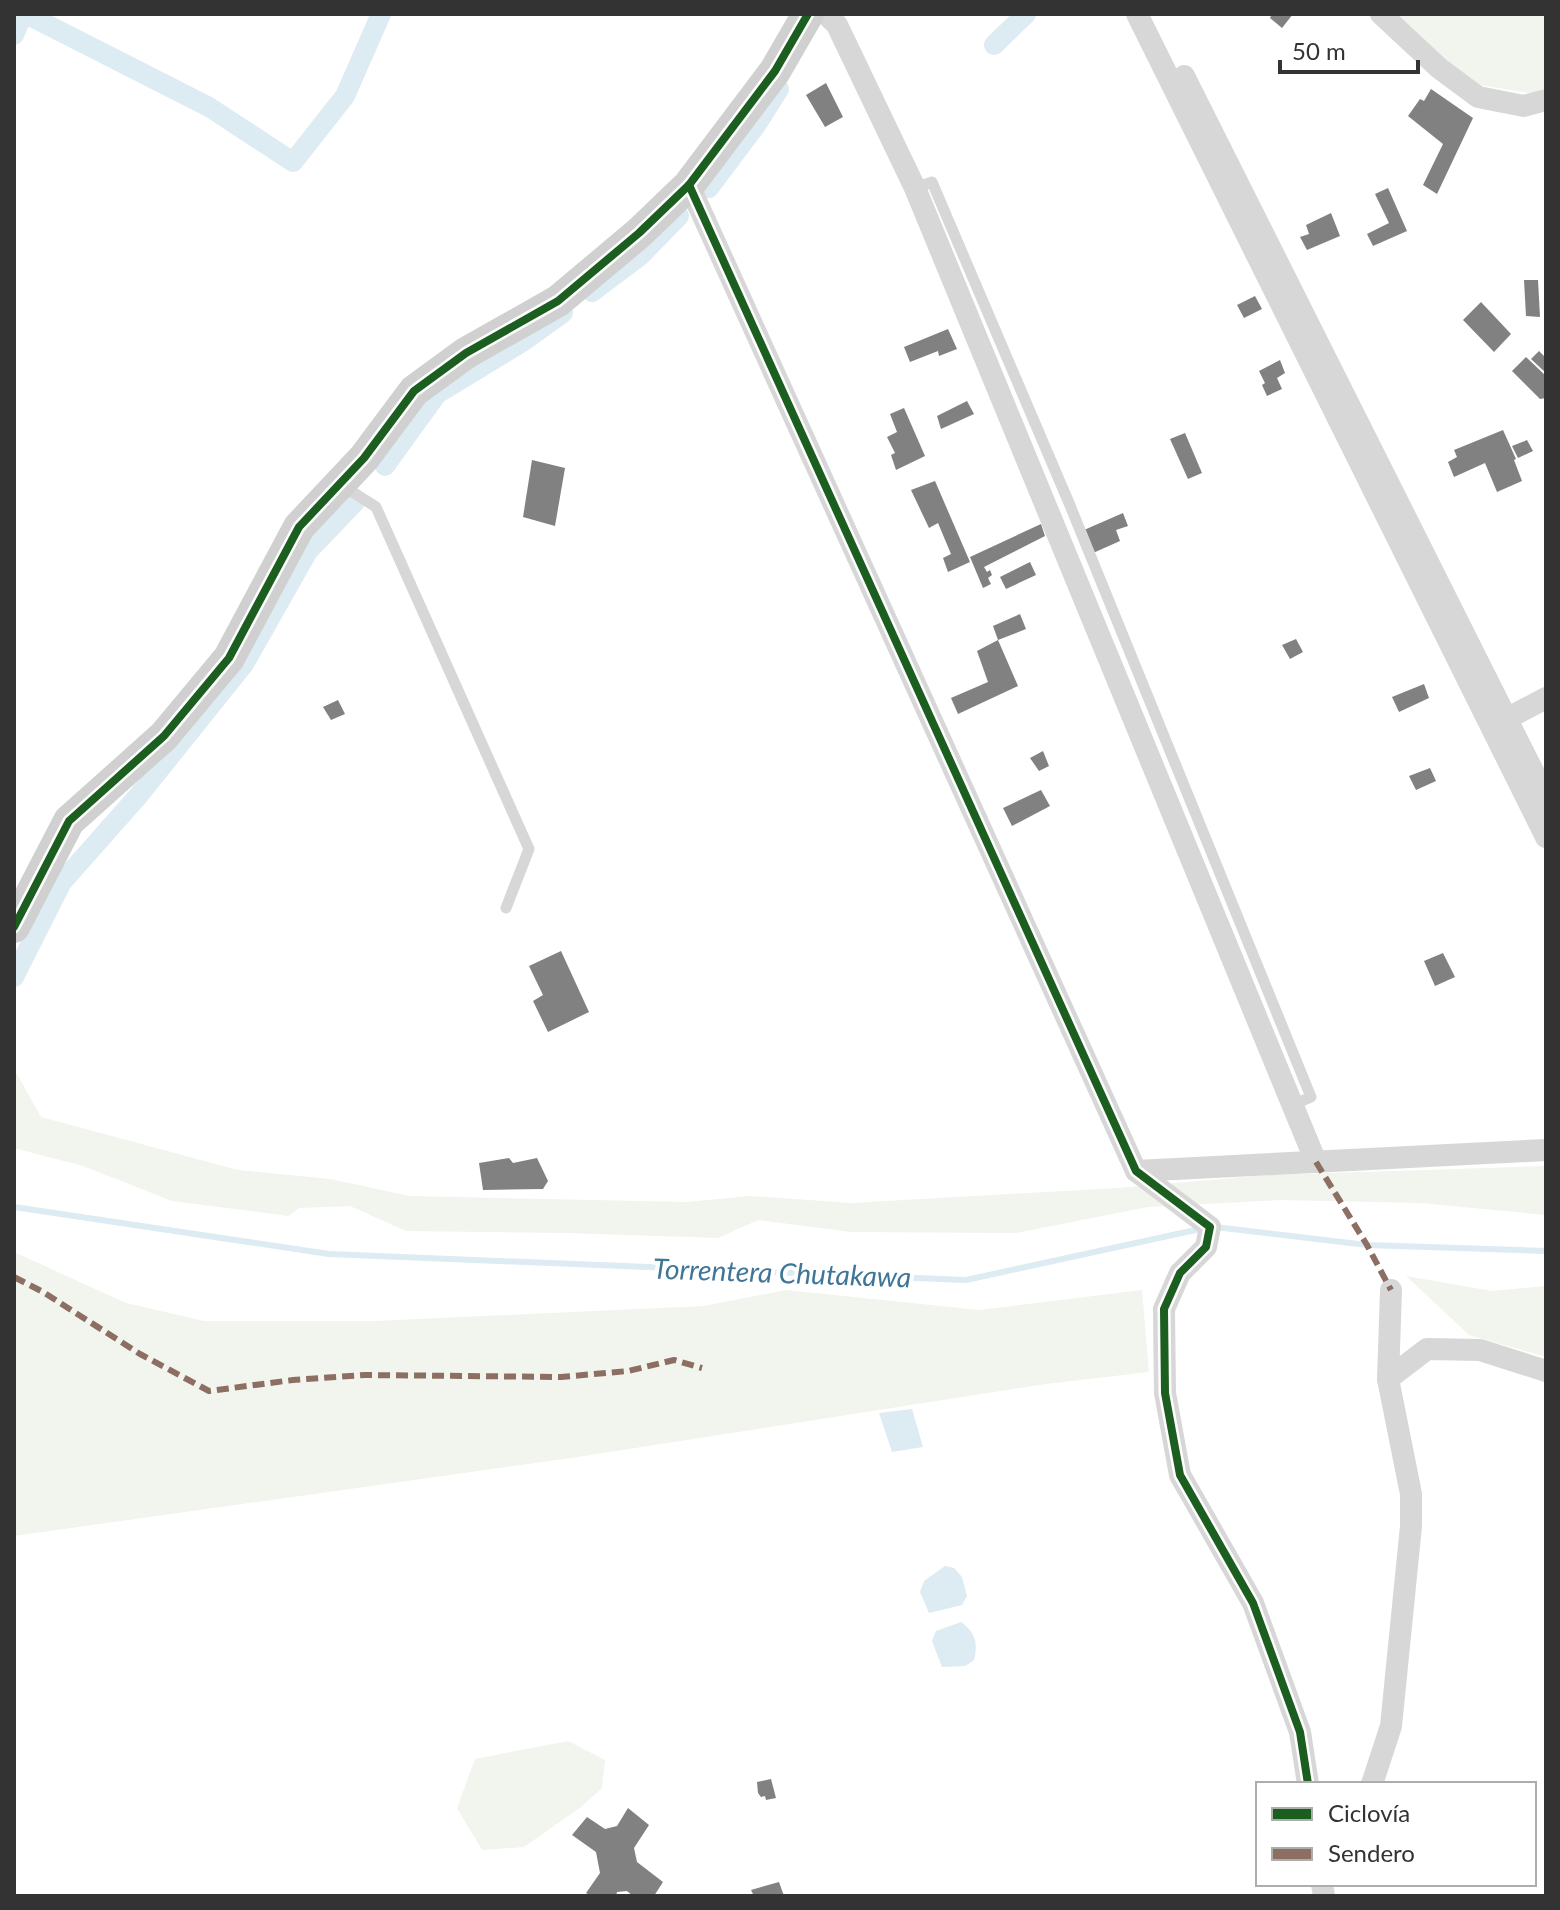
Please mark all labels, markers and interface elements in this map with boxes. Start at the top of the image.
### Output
scale bar [1280,24,1418,74]
text: 50 m [1292,36,1346,65]
water label: Torrentera Chutakawa [652,1250,912,1294]
legend [1256,1782,1536,1886]
text: Ciclovía [1328,1798,1410,1827]
text: Sendero [1328,1838,1415,1867]

